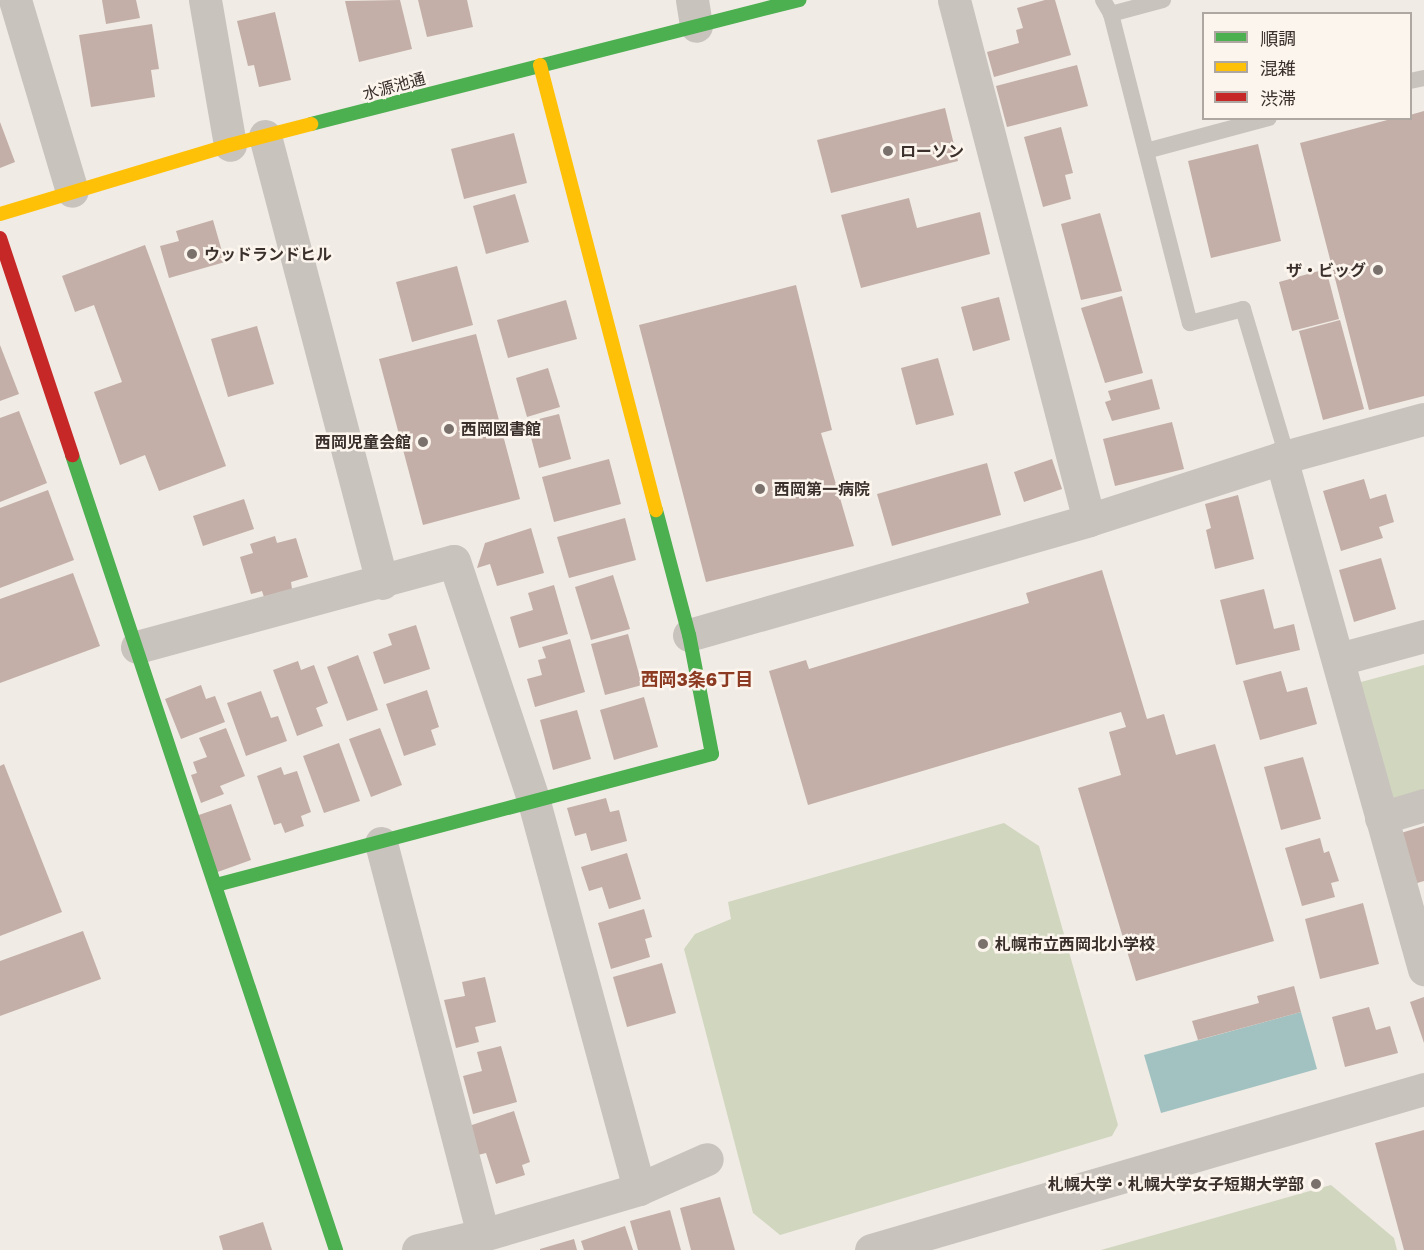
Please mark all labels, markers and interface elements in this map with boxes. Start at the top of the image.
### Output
legend [1202,12,1412,120]
text: 順調 [1260,27,1296,49]
text: 混雑 [1260,57,1296,79]
street label: 水源池通 [361,68,427,104]
text: 渋滞 [1260,87,1296,109]
place label: ローソン [900,141,964,161]
marker: ローソン [881,144,895,158]
place label: ウッドランドヒル [204,244,332,264]
marker: ウッドランドヒル [185,247,199,261]
place label: ザ・ビッグ [1286,260,1366,280]
marker: ザ・ビッグ [1371,263,1385,277]
place label: 西岡図書館 [461,419,541,439]
marker: 西岡図書館 [442,422,456,436]
place label: 西岡児童会館 [315,432,411,452]
marker: 西岡児童会館 [416,435,430,449]
place label: 西岡第一病院 [774,479,870,499]
marker: 西岡第一病院 [751,480,769,498]
district label: 西岡3条6丁目 [641,668,753,690]
place label: 札幌市立西岡北小学校 [995,934,1155,954]
marker: 札幌市立西岡北小学校 [976,937,990,951]
place label: 札幌大学・札幌大学女子短期大学部 [1048,1174,1304,1194]
marker: 札幌大学・札幌大学女子短期大学部 [1309,1177,1323,1191]

